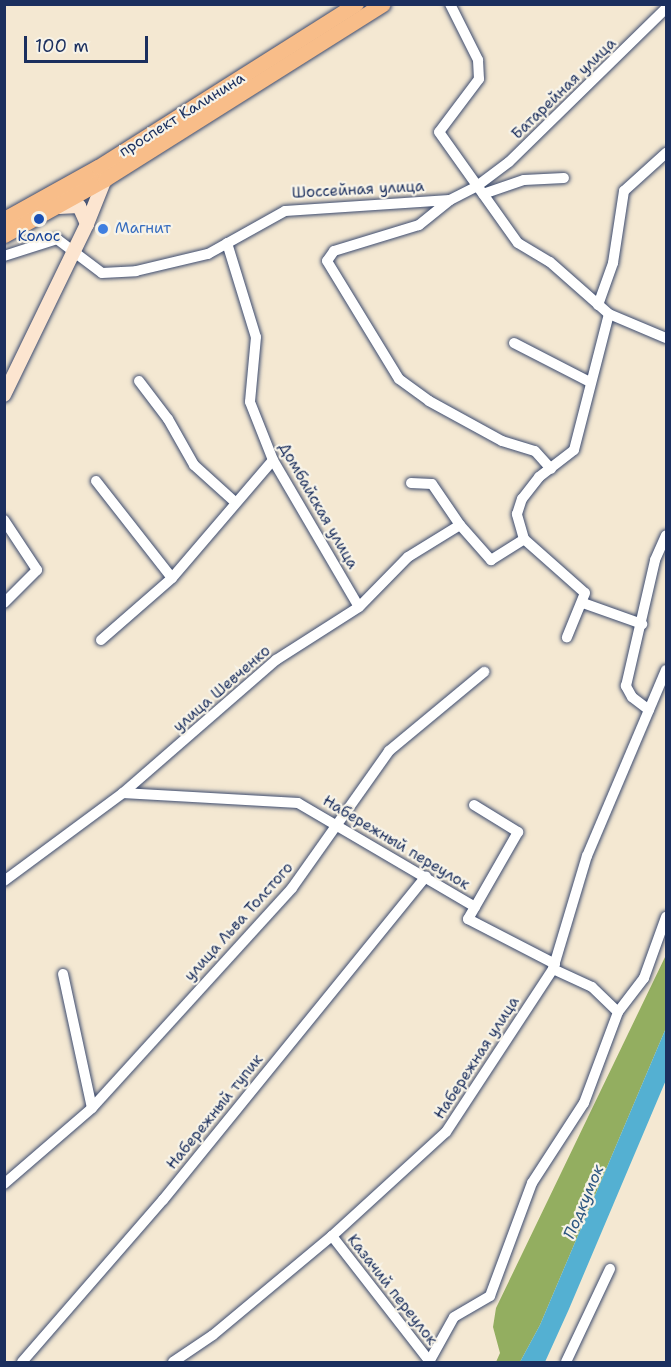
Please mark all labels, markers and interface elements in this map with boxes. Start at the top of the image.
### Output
scale bar [27,24,152,62]
text: 100 m [35,34,89,58]
street label: Батарейная улица [508,35,620,143]
street label: проспект Калинина [116,69,248,161]
street label: Шоссейная улица [291,178,425,202]
marker: Колос [32,212,46,226]
place label: Магнит [115,220,171,238]
marker: Магнит [96,222,110,236]
place label: Колос [18,228,60,246]
street label: Домбайская улица [275,440,361,572]
street label: улица Шевченко [170,642,274,736]
street label: Набережный переулок [319,792,473,894]
street label: улица Льва Толстого [181,859,297,985]
street label: Набережная улица [431,993,523,1123]
street label: Набережный тупик [163,1051,267,1173]
water label: Подкумок [560,1162,608,1242]
street label: Казачий переулок [343,1231,441,1349]

